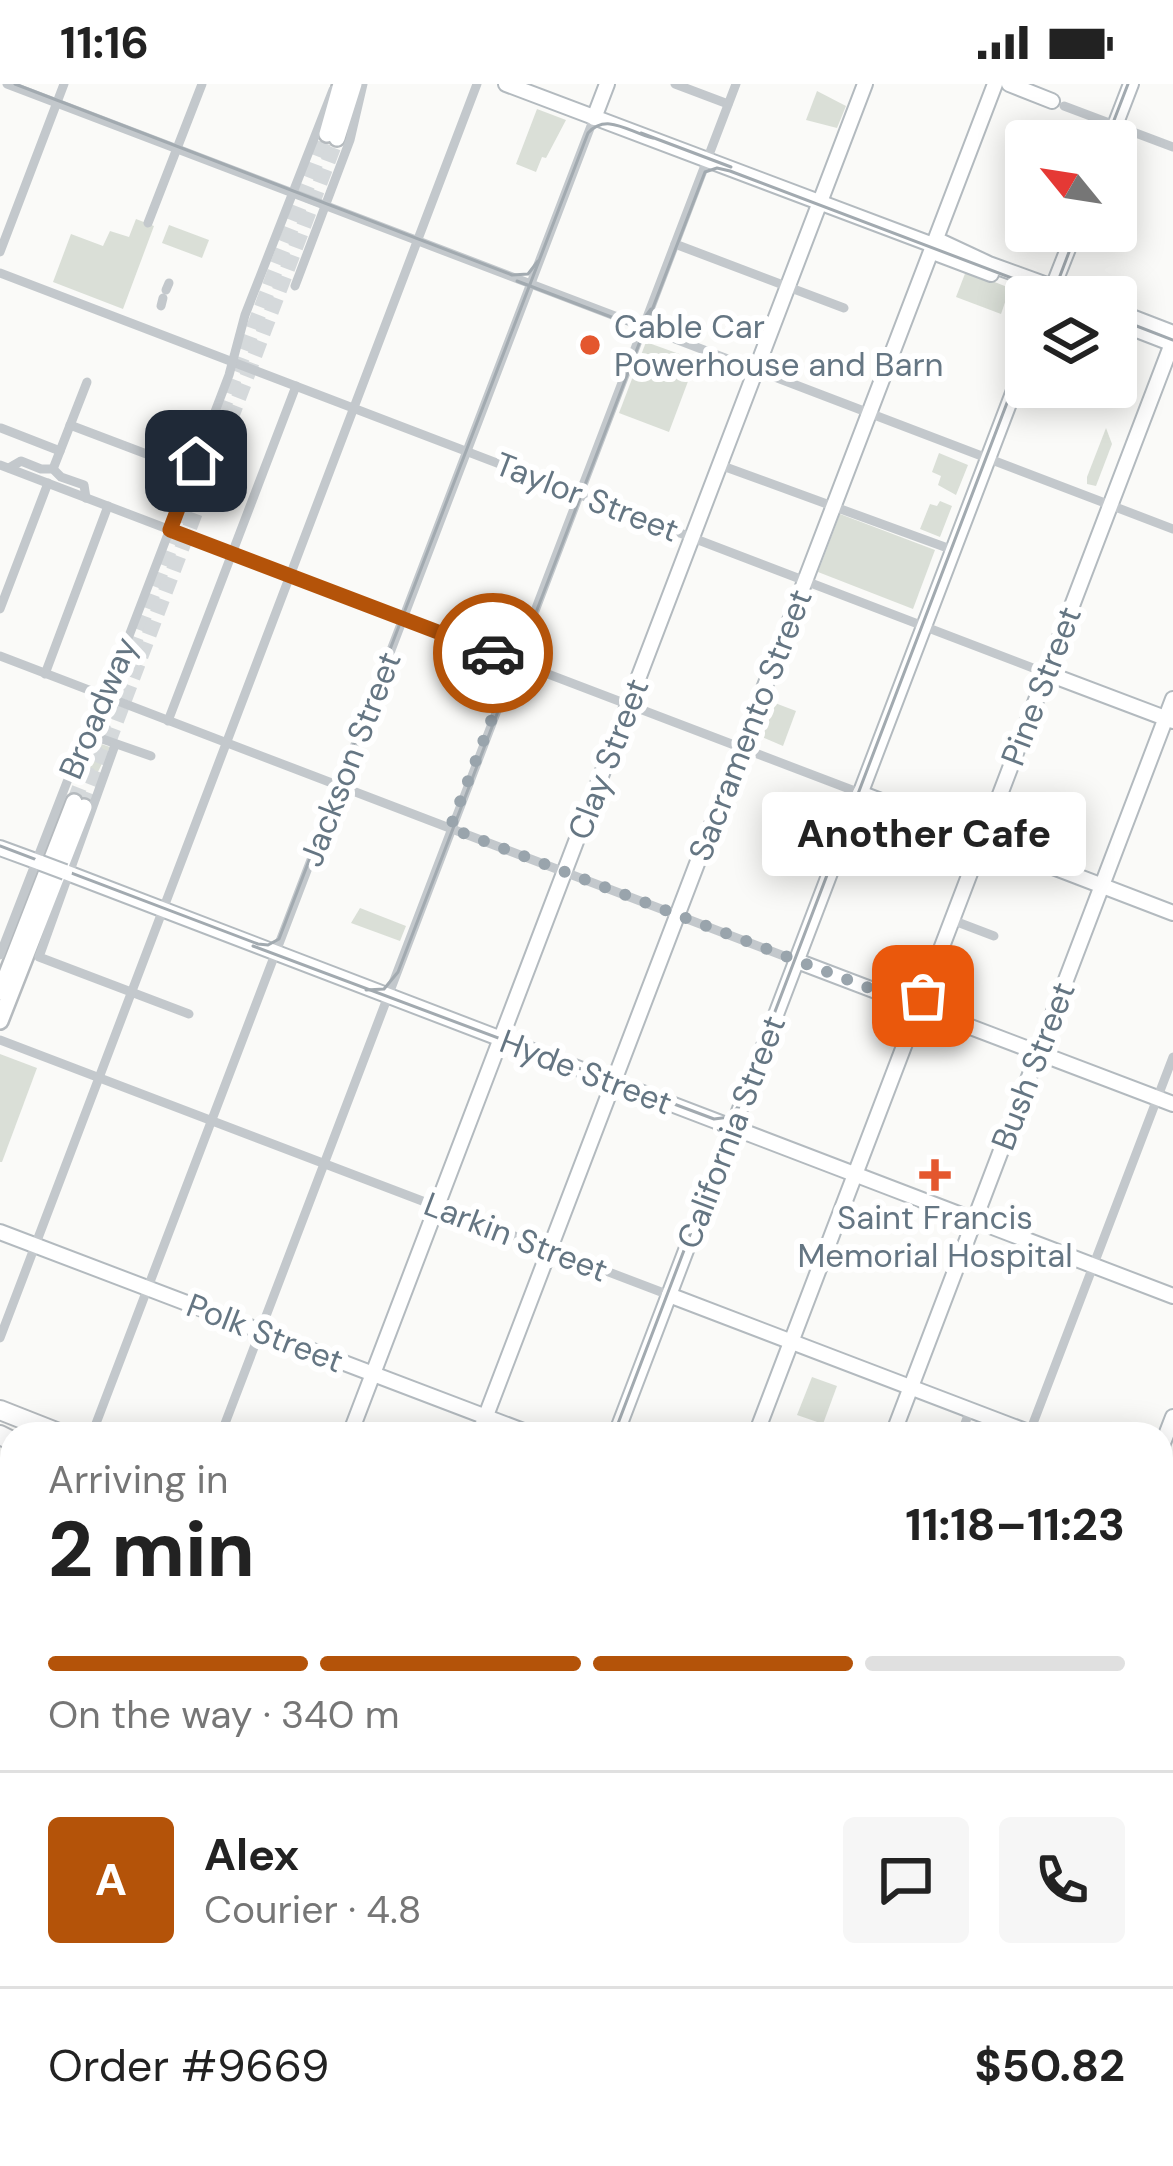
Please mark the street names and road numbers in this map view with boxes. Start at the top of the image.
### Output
street label: Taylor Street [489,442,685,552]
street label: Sacramento Street [678,583,822,867]
street label: Pine Street [991,600,1091,772]
street label: Broadway [49,631,147,785]
street label: Jackson Street [289,646,411,872]
street label: Clay Street [558,672,658,846]
street label: Bush Street [981,976,1085,1156]
street label: California Street [667,1009,795,1255]
street label: Hyde Street [494,1019,678,1125]
street label: Larkin Street [418,1182,614,1292]
street label: Polk Street [181,1284,349,1382]

